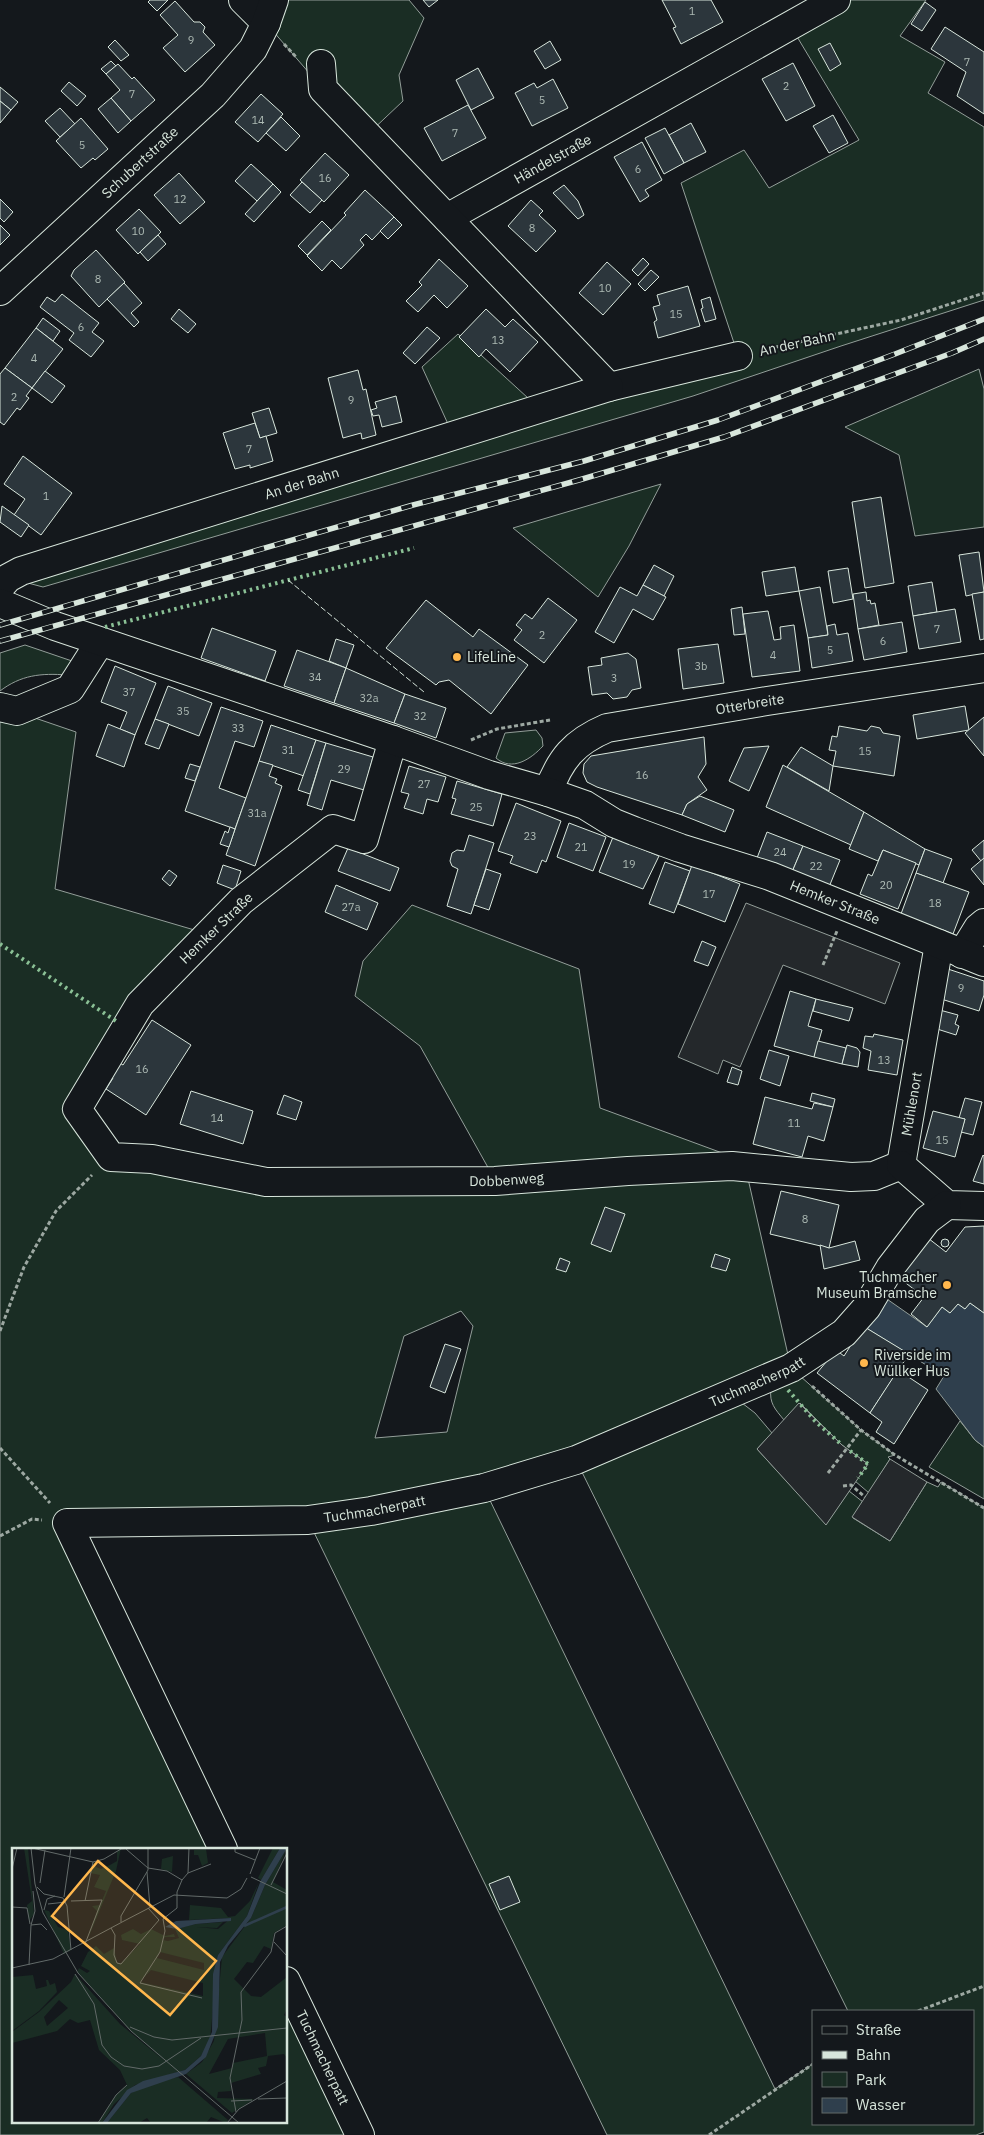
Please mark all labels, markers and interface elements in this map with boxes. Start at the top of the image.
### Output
house number: 1 [689,4,696,18]
house number: 9 [188,33,194,47]
house number: 7 [964,55,970,69]
house number: 2 [783,79,789,93]
house number: 7 [129,87,135,101]
house number: 5 [539,93,545,107]
house number: 14 [251,113,265,127]
street label: Schubertstraße [98,122,182,202]
house number: 7 [452,126,458,140]
street label: Händelstraße [511,130,595,188]
house number: 5 [79,138,85,152]
house number: 6 [635,162,641,176]
house number: 16 [318,171,332,185]
house number: 12 [173,192,187,206]
house number: 8 [529,221,535,235]
house number: 10 [131,224,145,238]
house number: 8 [95,272,101,286]
house number: 10 [598,281,612,295]
house number: 15 [669,307,683,321]
house number: 6 [78,320,84,334]
street label: An der Bahn [757,326,837,360]
house number: 13 [491,333,505,347]
house number: 4 [31,351,38,365]
house number: 2 [11,390,17,404]
house number: 9 [348,393,354,407]
house number: 7 [246,442,252,456]
street label: An der Bahn [262,463,341,503]
house number: 1 [43,489,50,503]
house number: 7 [934,622,940,636]
house number: 2 [539,628,545,642]
house number: 6 [880,634,886,648]
house number: 5 [827,643,833,657]
place label: LifeLine [467,648,516,666]
house number: 4 [770,648,777,662]
marker: LifeLine [451,651,463,663]
house number: 3b [695,659,707,673]
house number: 34 [308,670,322,684]
house number: 3 [611,671,617,685]
house number: 37 [122,685,136,699]
street label: Otterbreite [714,689,786,719]
house number: 32a [359,691,379,705]
house number: 35 [176,704,190,718]
house number: 32 [413,709,427,723]
house number: 33 [231,721,245,735]
house number: 31 [281,743,295,757]
house number: 15 [858,744,872,758]
house number: 29 [337,762,351,776]
house number: 16 [635,768,649,782]
house number: 27 [417,777,431,791]
house number: 25 [469,800,483,814]
house number: 31a [247,806,267,820]
house number: 23 [523,829,537,843]
house number: 21 [574,840,588,854]
house number: 24 [773,845,787,859]
house number: 19 [622,857,636,871]
house number: 22 [809,859,823,873]
street label: Hemker Straße [787,876,883,928]
house number: 20 [879,878,893,892]
house number: 17 [702,887,716,901]
street label: Hemker Straße [175,888,257,968]
house number: 18 [928,896,942,910]
house number: 27a [341,900,361,914]
house number: 9 [958,981,964,995]
house number: 13 [877,1053,891,1067]
house number: 16 [135,1062,149,1076]
street label: Mühlenort [897,1070,926,1137]
house number: 14 [210,1111,224,1125]
house number: 11 [787,1116,801,1130]
house number: 15 [935,1133,949,1147]
street label: Dobbenweg [469,1168,545,1190]
house number: 8 [802,1212,808,1226]
place label: Tuchmacher Museum Bramsche [816,1268,937,1302]
marker: Tuchmacher Museum Bramsche [941,1279,953,1291]
place label: Riverside im Wüllker Hus [874,1346,951,1380]
street label: Tuchmacherpatt [707,1352,809,1411]
marker: Riverside im Wüllker Hus [858,1357,870,1369]
street label: Tuchmacherpatt [323,1491,427,1527]
inset map [12,1848,288,2122]
street label: Tuchmacherpatt [292,2007,353,2108]
legend [812,2010,974,2125]
text: Straße [856,2020,901,2039]
text: Bahn [856,2045,891,2064]
text: Park [856,2070,886,2089]
text: Wasser [856,2095,906,2114]

